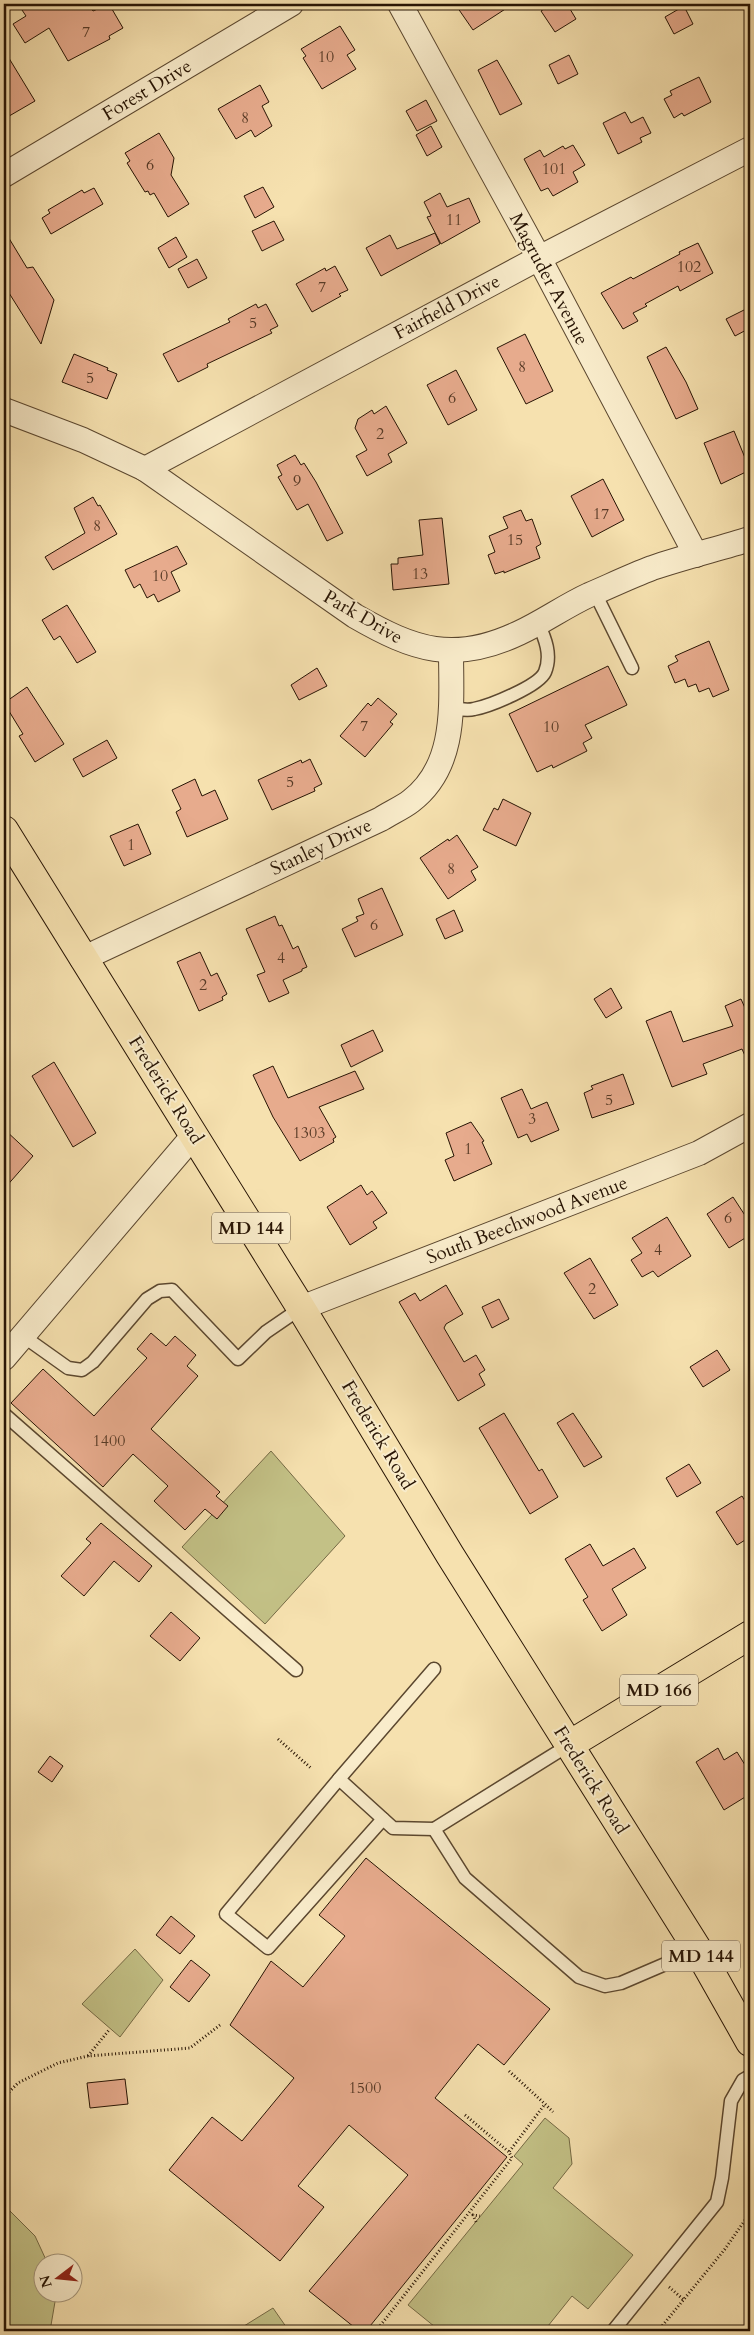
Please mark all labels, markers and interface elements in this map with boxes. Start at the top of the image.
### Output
house number: 7 [82,21,90,43]
house number: 10 [318,46,334,68]
street label: Forest Drive [97,53,197,127]
house number: 8 [241,107,249,129]
house number: 6 [146,154,154,176]
house number: 101 [542,158,566,180]
street label: Magruder Avenue [503,208,595,350]
house number: 11 [446,209,462,231]
house number: 102 [677,256,701,278]
street label: Fairfield Drive [389,268,505,346]
house number: 7 [318,276,326,298]
house number: 5 [249,312,257,334]
house number: 8 [518,356,526,378]
house number: 5 [86,367,94,389]
house number: 6 [448,387,456,409]
house number: 2 [376,423,384,445]
house number: 9 [293,470,301,492]
house number: 17 [593,503,609,525]
house number: 8 [93,515,101,537]
house number: 15 [507,529,523,551]
house number: 13 [412,563,428,585]
house number: 10 [152,565,168,587]
street label: Park Drive [319,584,407,650]
house number: 7 [360,715,368,737]
house number: 10 [543,716,559,738]
house number: 5 [286,771,294,793]
street label: Stanley Drive [266,812,376,882]
house number: 1 [127,834,135,856]
house number: 8 [447,858,455,880]
house number: 6 [370,914,378,936]
house number: 4 [277,947,285,969]
house number: 2 [199,974,207,996]
street label: Frederick Road [122,1031,210,1149]
house number: 5 [605,1089,613,1111]
house number: 3 [528,1108,536,1130]
house number: 1303 [293,1122,325,1144]
house number: 1 [464,1138,472,1160]
street label: South Beechwood Avenue [423,1170,631,1270]
house number: 6 [724,1207,732,1229]
road number: MD 144 [212,1212,290,1244]
house number: 4 [654,1239,662,1261]
house number: 2 [588,1278,596,1300]
street label: Frederick Road [335,1376,421,1494]
house number: 1400 [93,1430,125,1452]
road number: MD 166 [620,1674,698,1706]
street label: Frederick Road [547,1721,635,1839]
road number: MD 144 [662,1940,740,1972]
house number: 1500 [349,2077,381,2099]
north arrow [32,2252,82,2302]
text: N [35,2273,57,2290]

